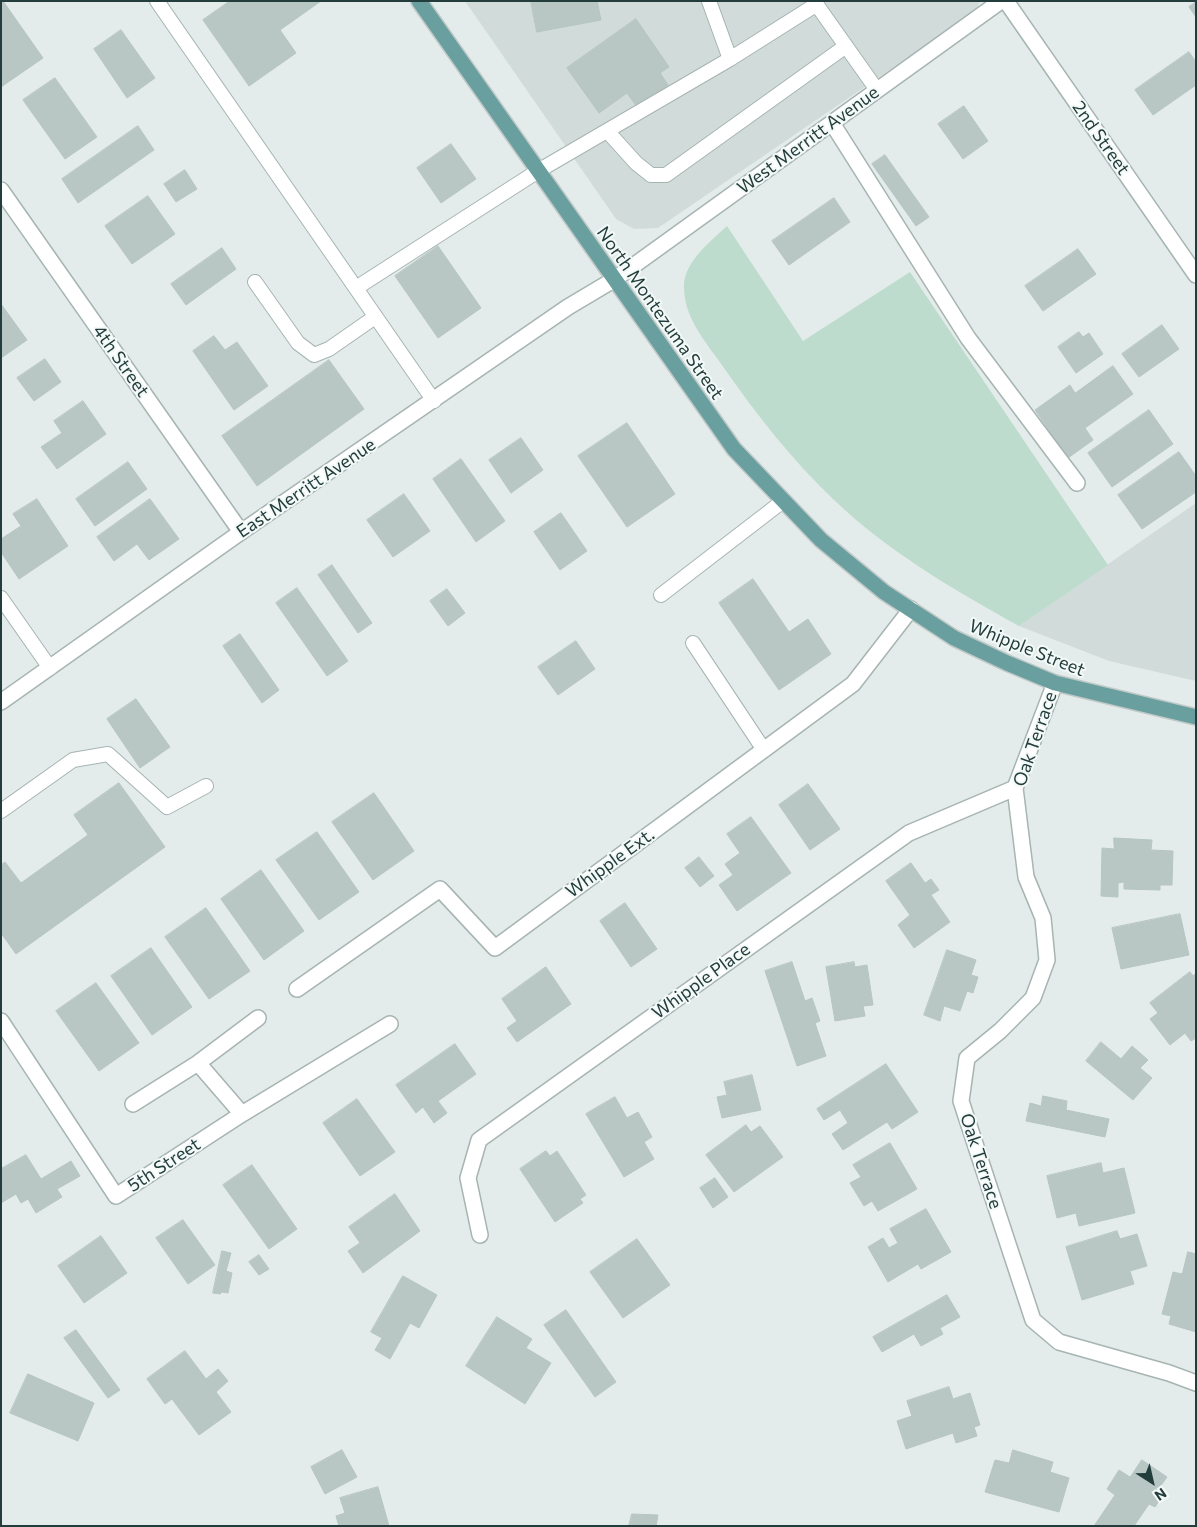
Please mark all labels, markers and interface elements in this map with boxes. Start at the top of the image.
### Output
street label: West Merritt Avenue [733,81,883,199]
street label: 2nd Street [1068,97,1134,179]
street label: North Montezuma Street [592,222,728,404]
street label: 4th Street [88,321,154,401]
street label: East Merritt Avenue [232,433,380,543]
street label: Whipple Street [966,615,1088,681]
street label: Oak Terrace [1009,689,1061,789]
street label: Whipple Ext. [562,824,658,902]
street label: Whipple Place [648,938,754,1024]
street label: Oak Terrace [955,1111,1007,1211]
street label: 5th Street [124,1134,204,1196]
north arrow [1127,1457,1177,1507]
text: N [1152,1485,1170,1505]

